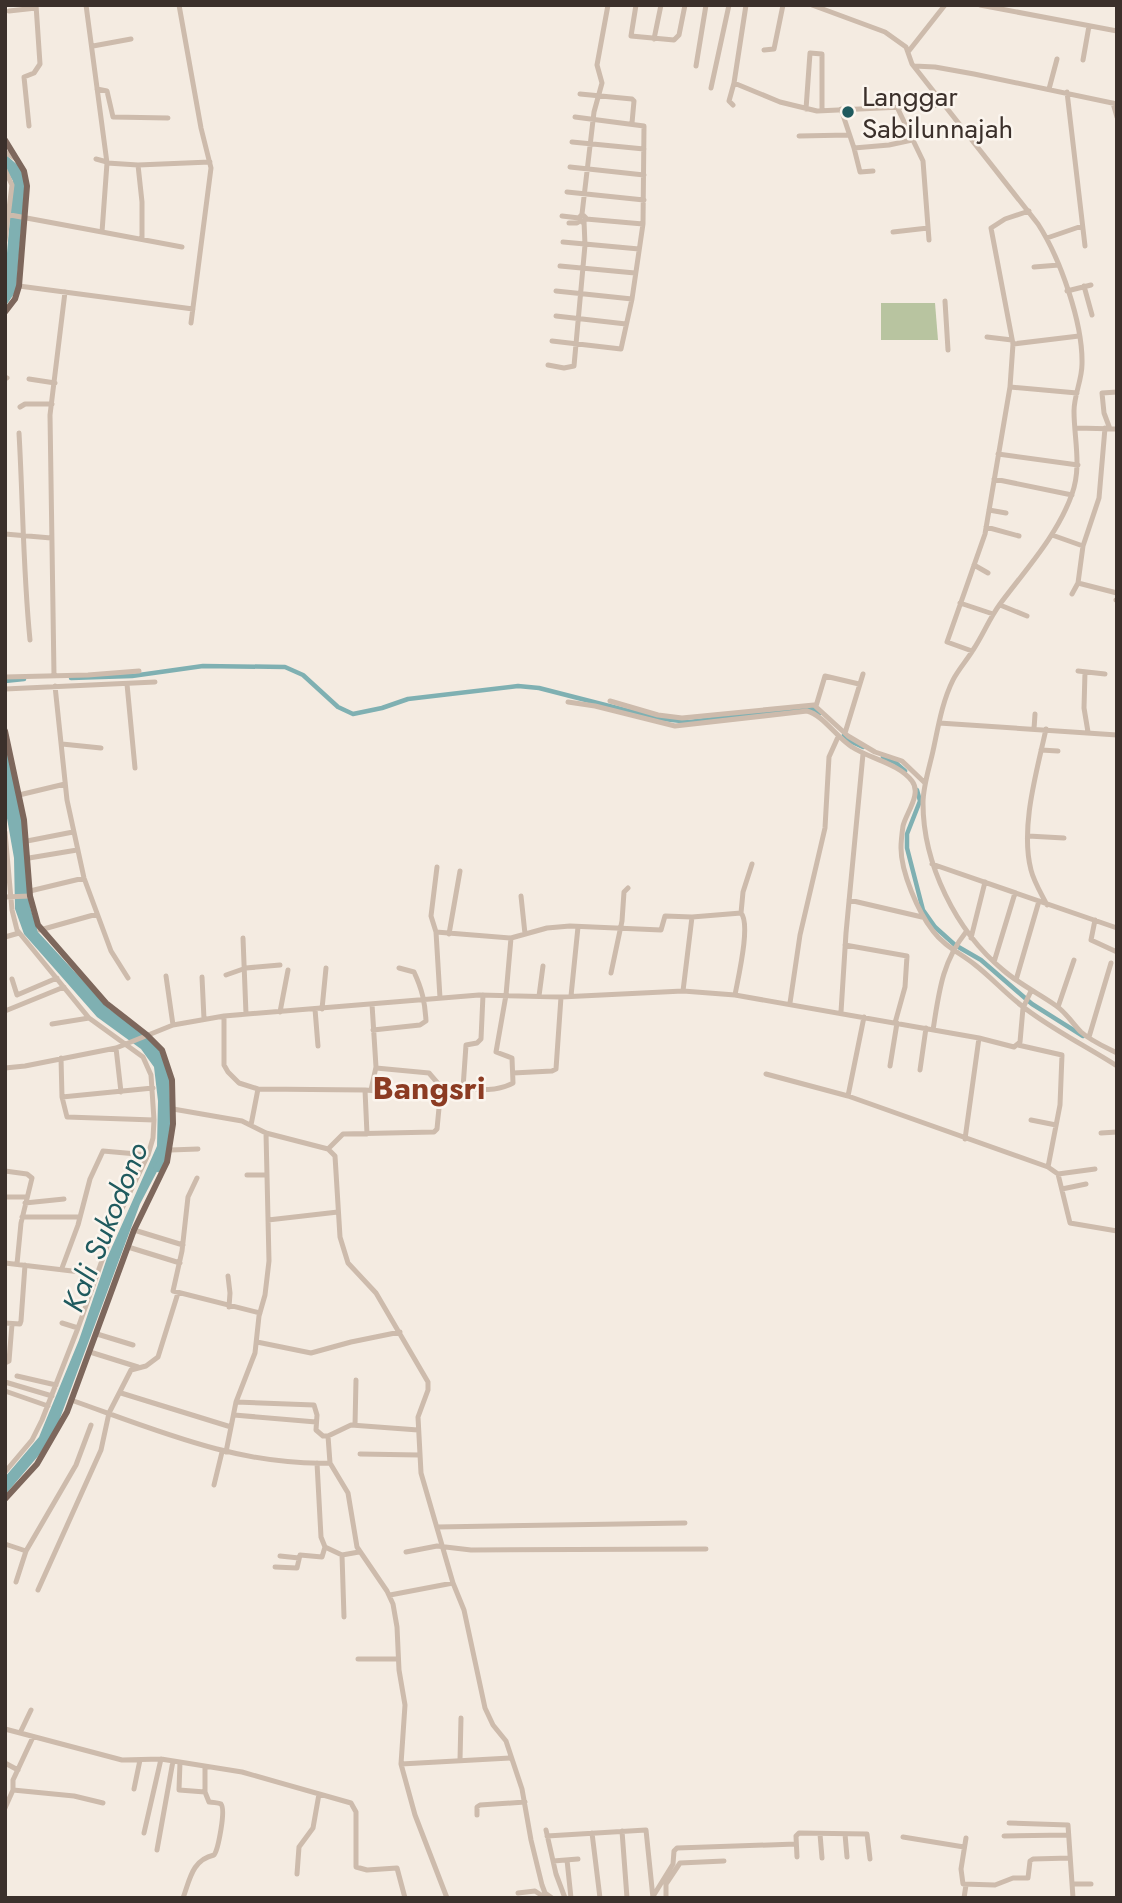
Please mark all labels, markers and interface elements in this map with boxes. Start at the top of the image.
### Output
place label: Langgar Sabilunnajah [862,76,1013,149]
marker: Langgar Sabilunnajah [840,104,856,120]
district label: Bangsri [373,1065,486,1111]
water label: Kali Sukodono [51,1136,159,1318]

